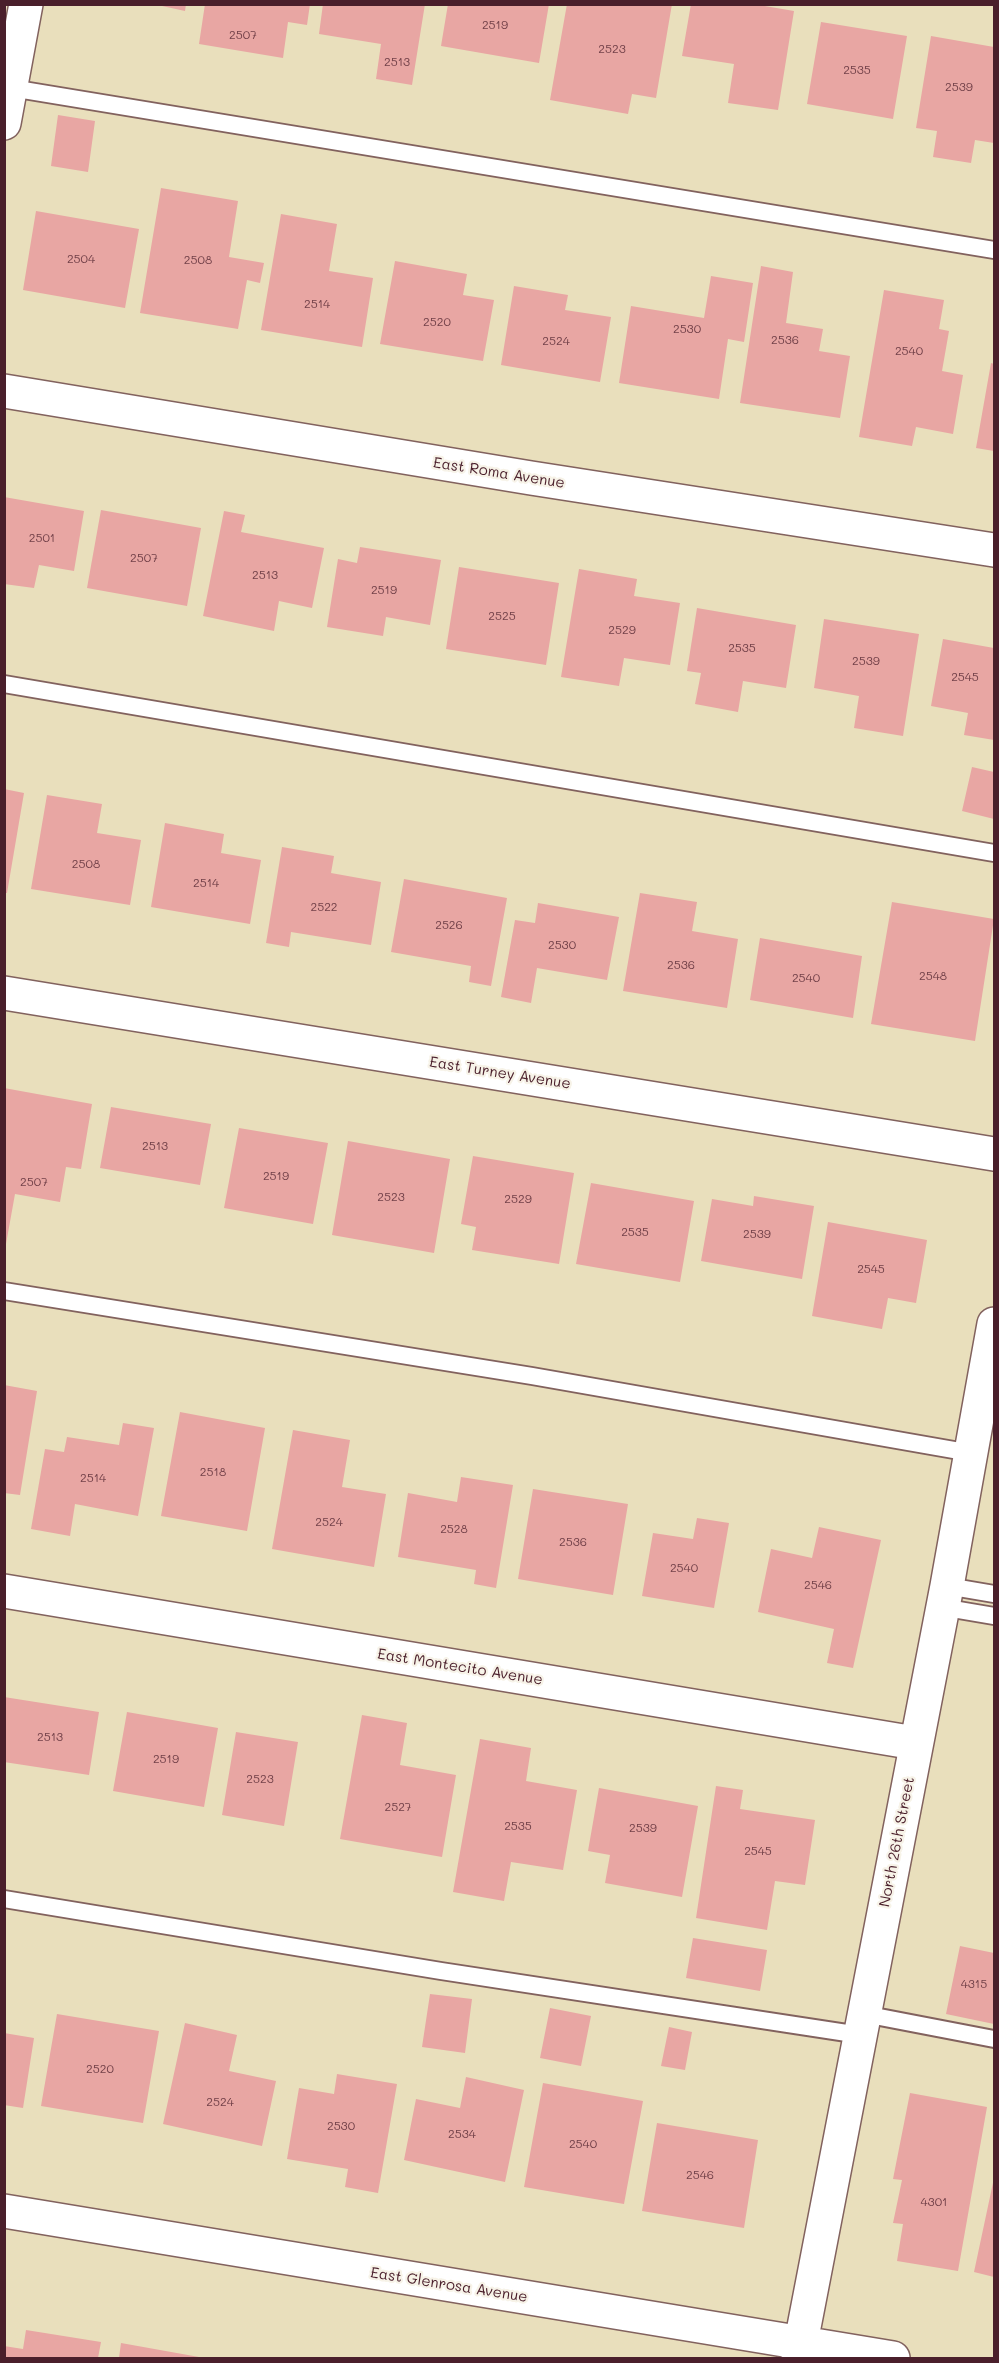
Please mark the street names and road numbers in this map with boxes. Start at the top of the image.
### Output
street label: East Roma Avenue [432,454,566,492]
street label: East Turney Avenue [428,1053,572,1093]
street label: East Montecito Avenue [376,1645,544,1689]
street label: North 26th Street [876,1775,918,1909]
street label: East Glenrosa Avenue [369,2264,529,2306]

